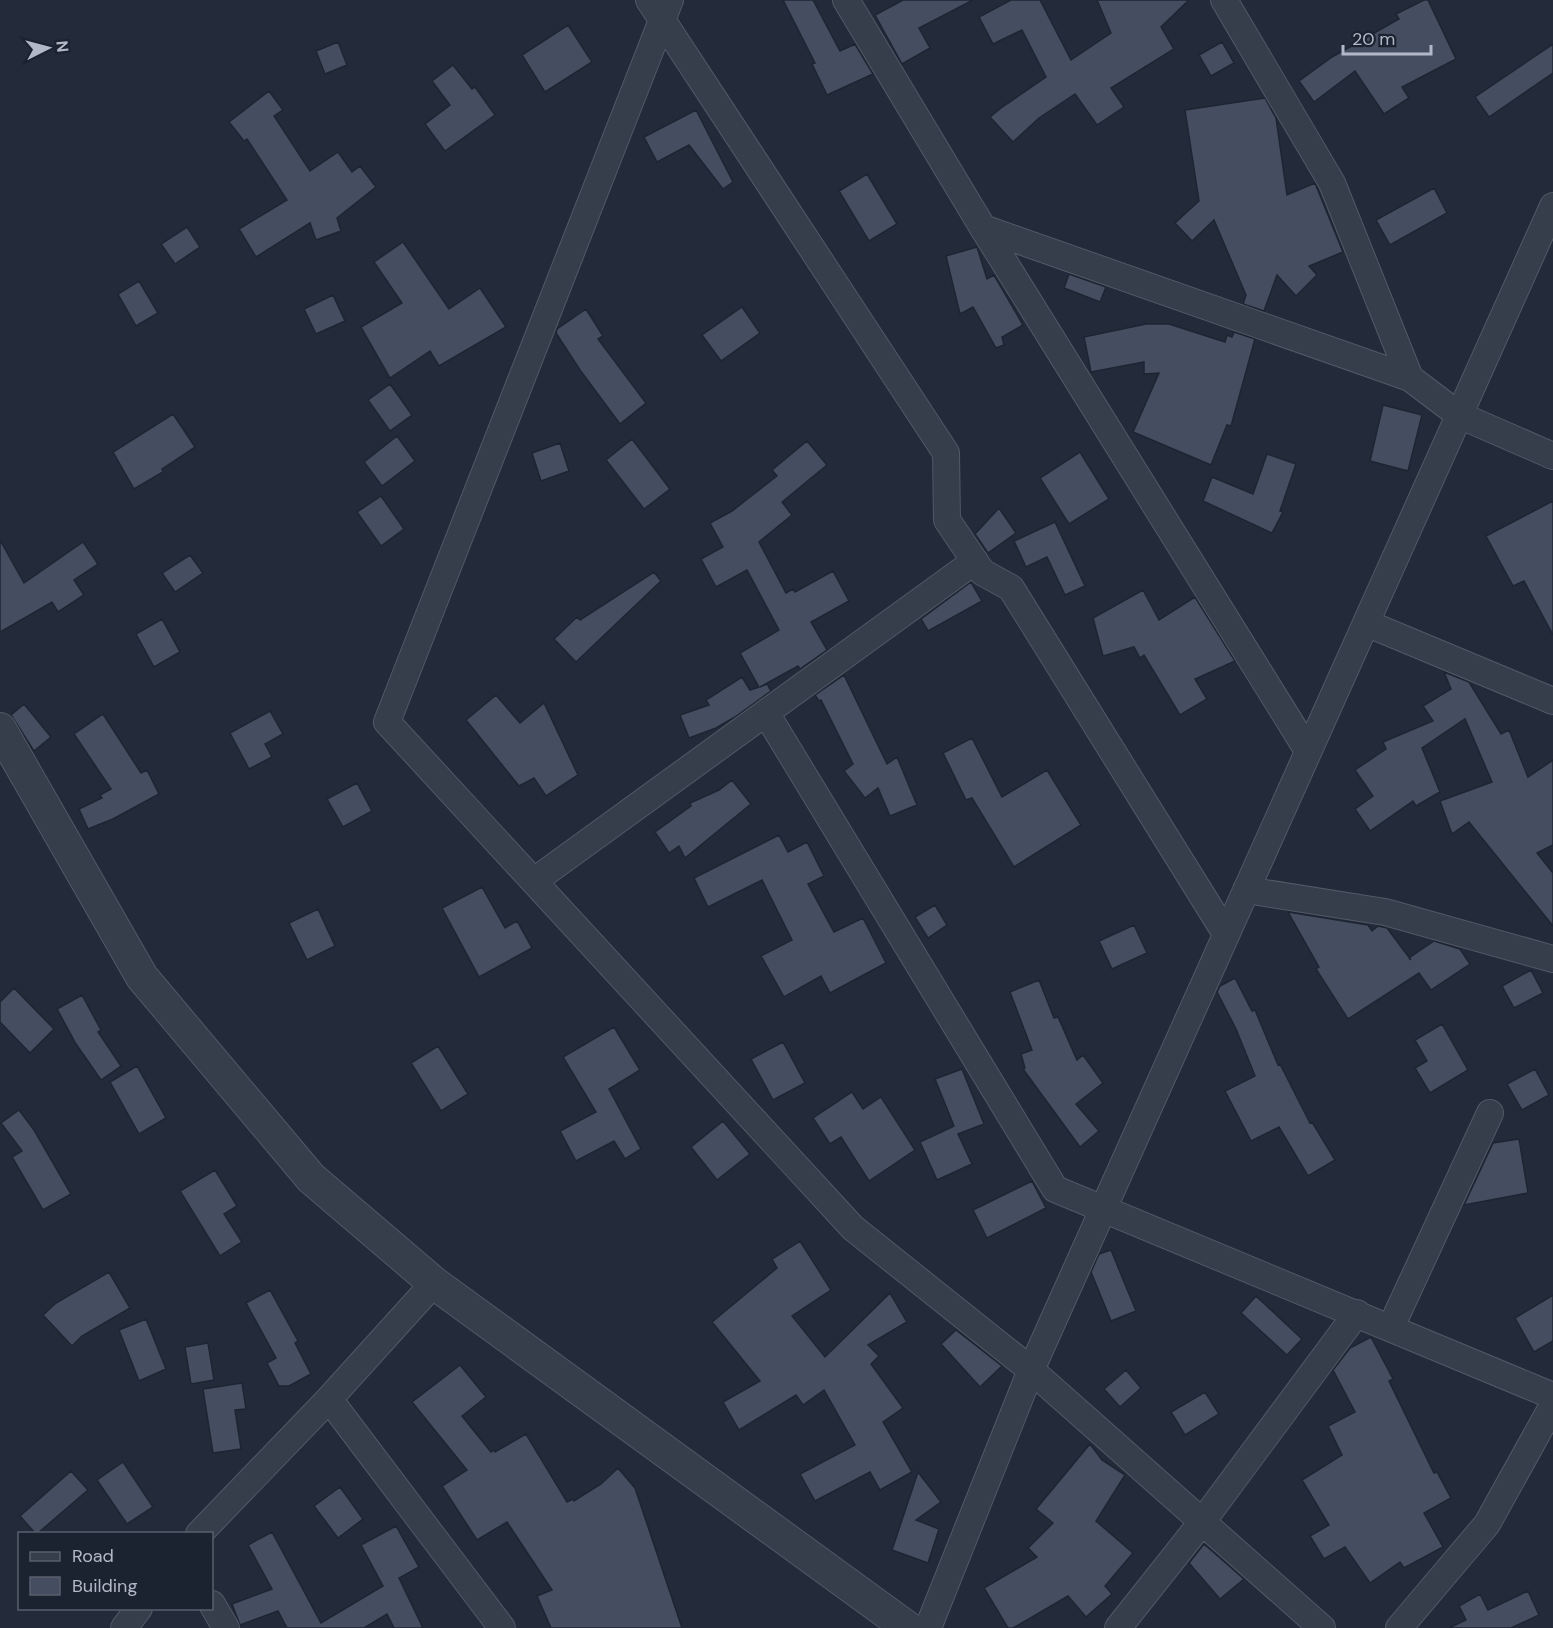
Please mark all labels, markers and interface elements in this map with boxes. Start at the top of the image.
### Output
north arrow [18,18,78,78]
scale bar [1343,18,1432,56]
text: 20 m [1352,27,1395,51]
text: N [51,40,73,53]
legend [18,1532,213,1610]
text: Road [72,1544,114,1568]
text: Building [72,1574,137,1598]

